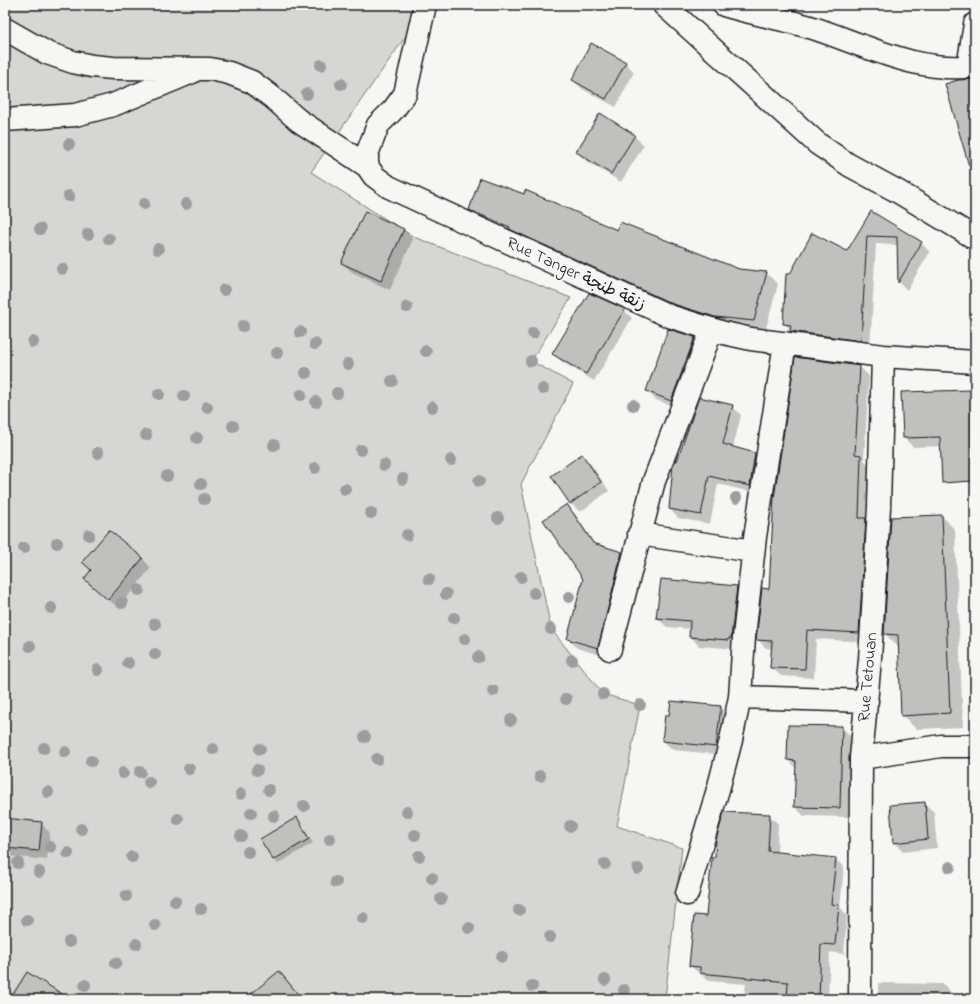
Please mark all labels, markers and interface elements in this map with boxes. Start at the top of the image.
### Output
street label: Rue Tanger زنقة طنجة [501,231,650,319]
street label: Rue Tetouan [852,631,884,723]

